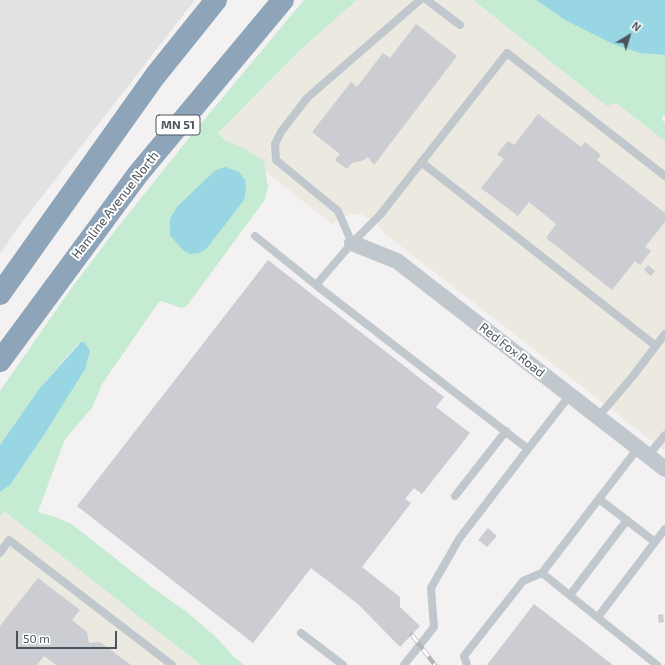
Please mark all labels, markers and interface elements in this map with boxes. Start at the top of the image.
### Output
north arrow [609,16,649,56]
text: N [630,19,644,34]
road number: MN 51 [156,115,200,135]
street label: Hamline Avenue North [68,148,162,262]
street label: Red Fox Road [476,320,548,380]
scale bar [18,623,119,649]
text: 50 m [23,631,50,645]

